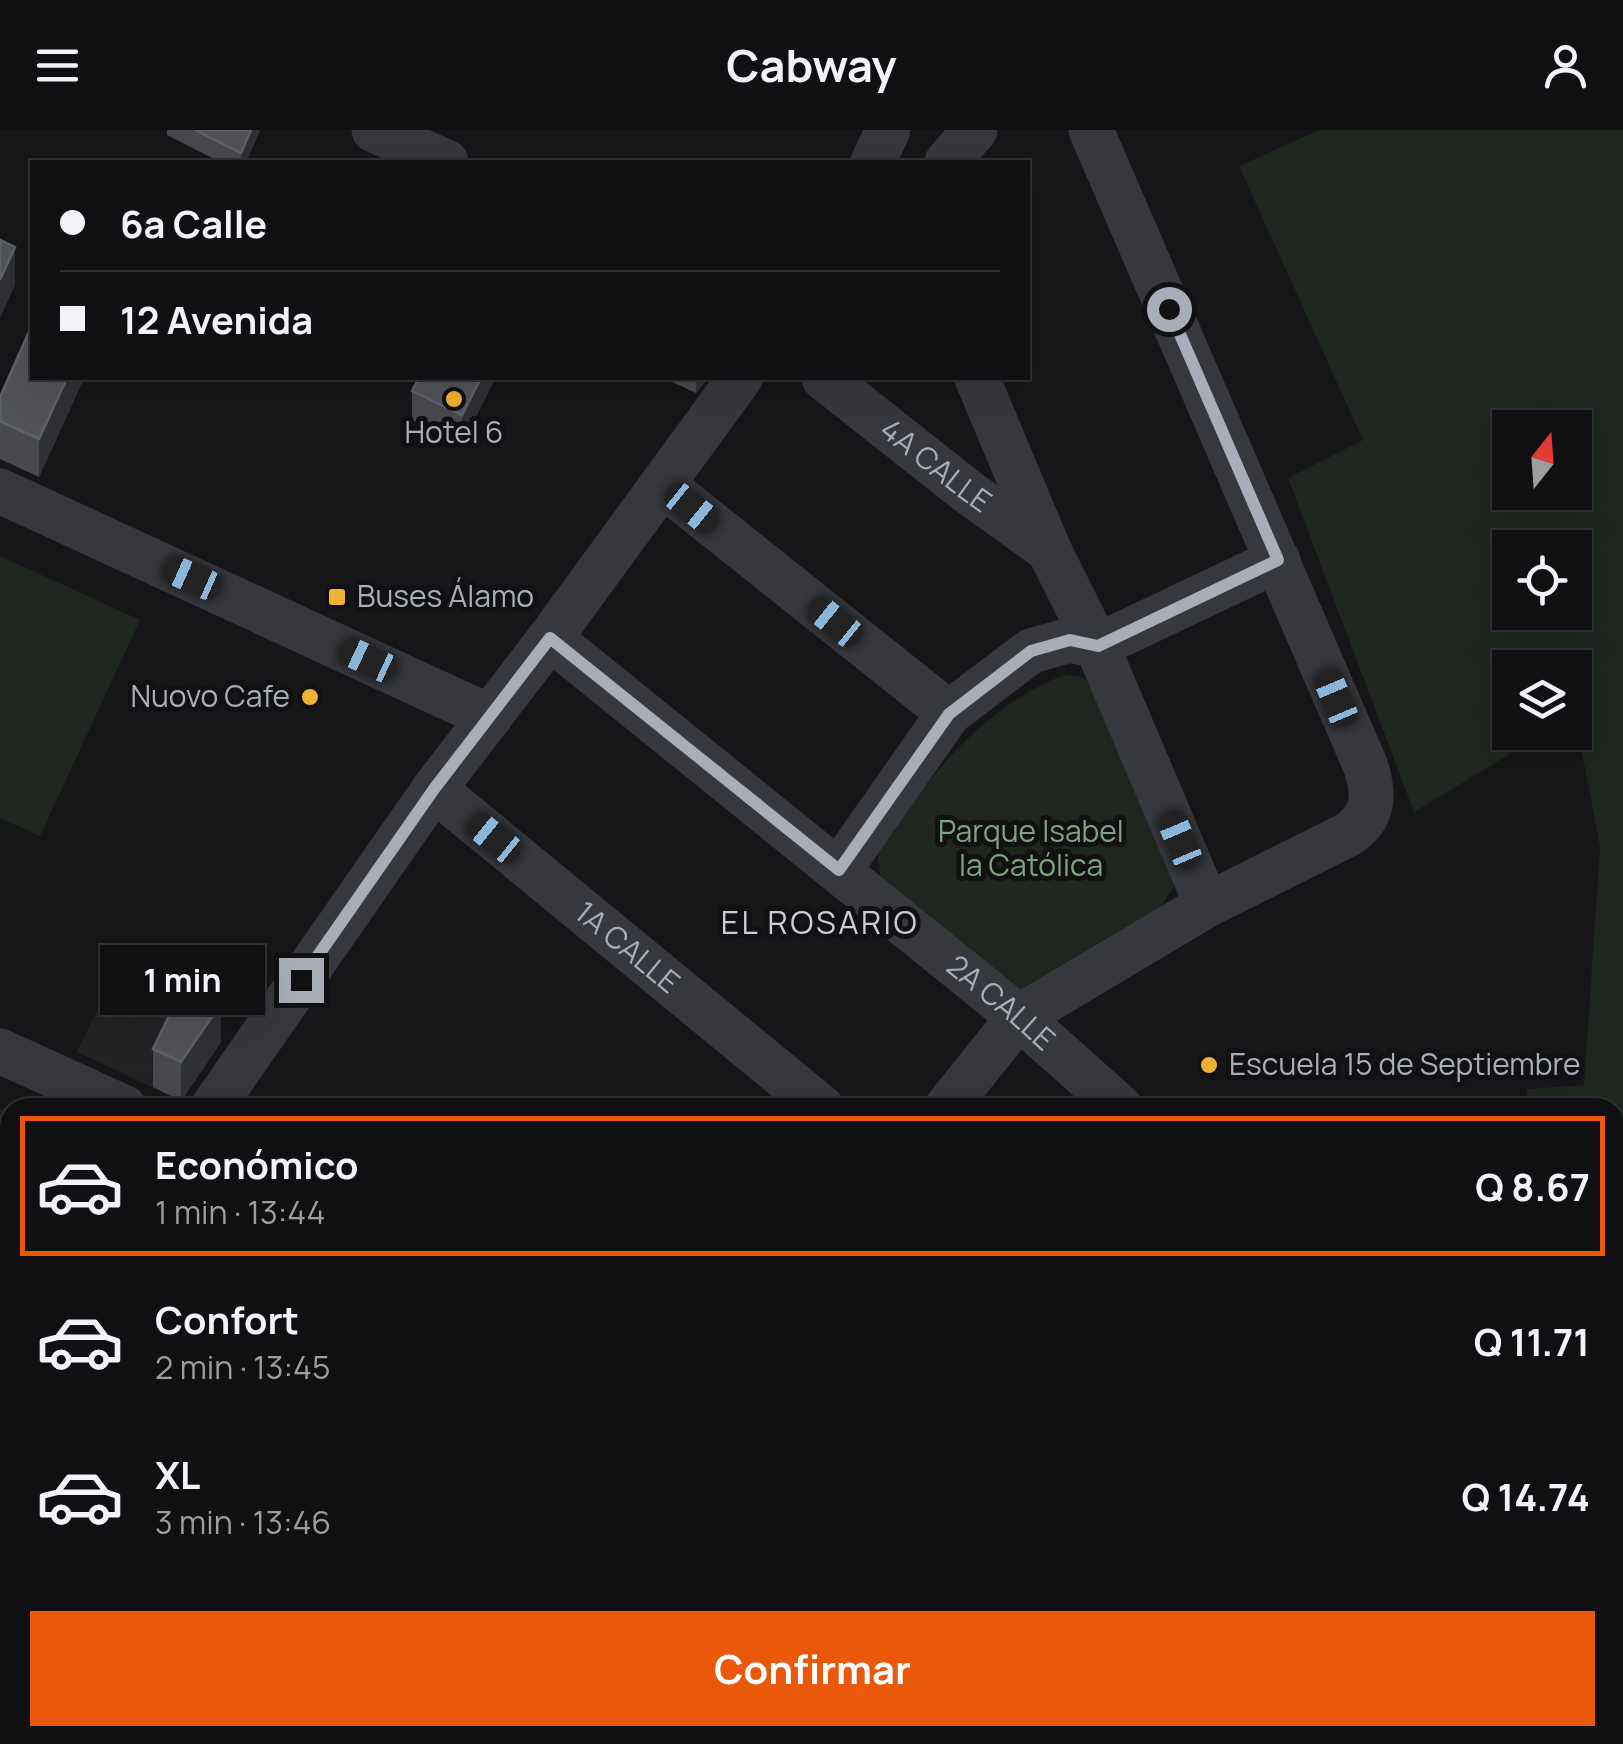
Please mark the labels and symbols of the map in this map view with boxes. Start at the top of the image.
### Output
route start [1147,287,1192,332]
marker: Hotel 6 [443,388,465,410]
street label: 4A CALLE [872,408,1000,521]
north arrow [1492,410,1592,510]
place label: Hotel 6 [405,411,503,452]
car [659,477,725,539]
car [158,552,226,604]
place label: Buses Álamo [357,575,534,616]
marker: Buses Álamo [326,586,348,608]
car [802,591,868,653]
car [334,634,402,686]
car [1310,665,1362,731]
place label: Nuovo Cafe [130,675,290,716]
marker: Nuovo Cafe [299,686,321,708]
car [461,807,527,869]
car [1154,807,1206,873]
park label: Parque Isabel la Católica [938,810,1124,885]
street label: 1A CALLE [567,891,689,1002]
district label: EL ROSARIO [721,900,919,944]
callout: 1 min [101,945,266,1015]
street label: 2A CALLE [939,945,1065,1059]
route end [279,958,324,1003]
place label: Escuela 15 de Septiembre [1229,1043,1581,1084]
marker: Escuela 15 de Septiembre [1198,1054,1220,1076]

